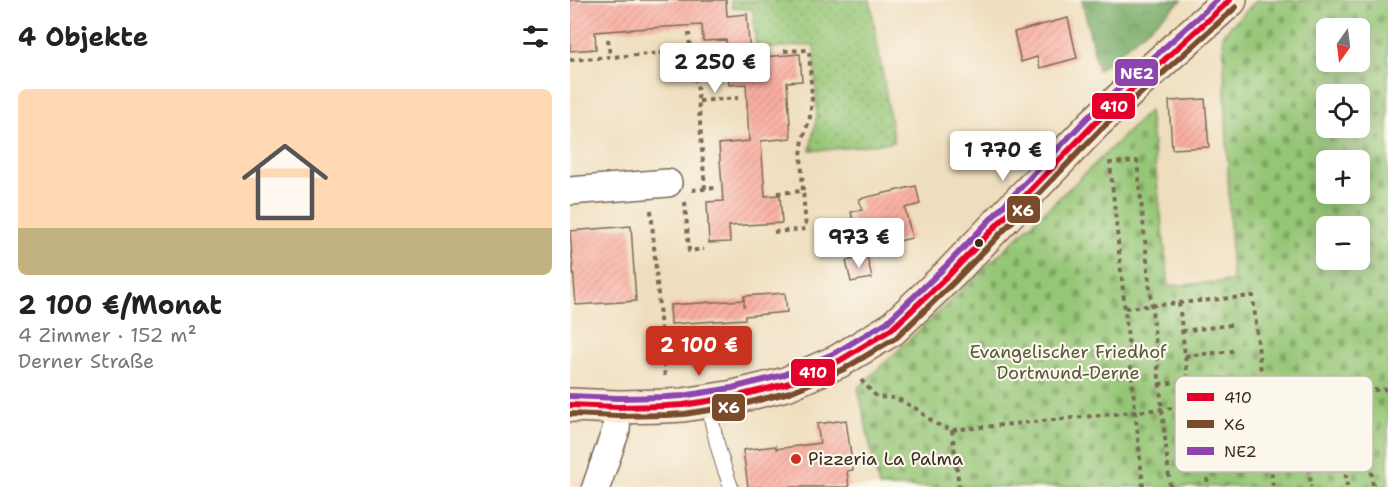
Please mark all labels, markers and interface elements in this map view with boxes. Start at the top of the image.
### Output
north arrow [1316,18,1370,72]
map controls [1316,18,1370,270]
text: 4 Objekte [18,19,148,54]
icon: filters [519,20,552,53]
pin: 2 250 € [660,43,770,94]
text: 2 250 € [674,49,756,75]
line badge: NE2 [1114,58,1159,87]
text: NE2 [1120,63,1154,84]
button: locate [1316,84,1370,138]
line badge: 410 [1091,92,1136,120]
text: 410 [1100,96,1128,117]
icon: home [231,128,339,236]
pin: 1 770 € [948,131,1058,182]
text: 1 770 € [964,137,1042,163]
button: + [1316,150,1370,204]
line badge: X6 [1006,195,1041,224]
text: X6 [1012,200,1034,221]
button: − [1316,216,1370,270]
pin: 973 € [817,218,901,269]
text: 973 € [828,224,890,250]
unlabelled marker [973,237,985,249]
text: 2 100 €/Monat [18,287,222,322]
text: 4 Zimmer · 152 m² [18,322,197,348]
pin: 2 100 € [644,326,754,377]
text: 2 100 € [660,332,738,358]
park label: Evangelischer Friedhof Dortmund-Derne [969,340,1167,385]
text: Derner Straße [18,348,154,374]
line badge: 410 [790,358,836,387]
text: 410 [799,362,827,383]
legend [1175,376,1373,472]
text: 410 [1224,387,1252,408]
line badge: X6 [711,393,746,422]
text: X6 [718,397,740,418]
text: X6 [1224,414,1246,435]
text: NE2 [1224,441,1257,462]
place label: Pizzeria La Palma [808,447,963,471]
marker: Pizzeria La Palma [789,452,803,466]

